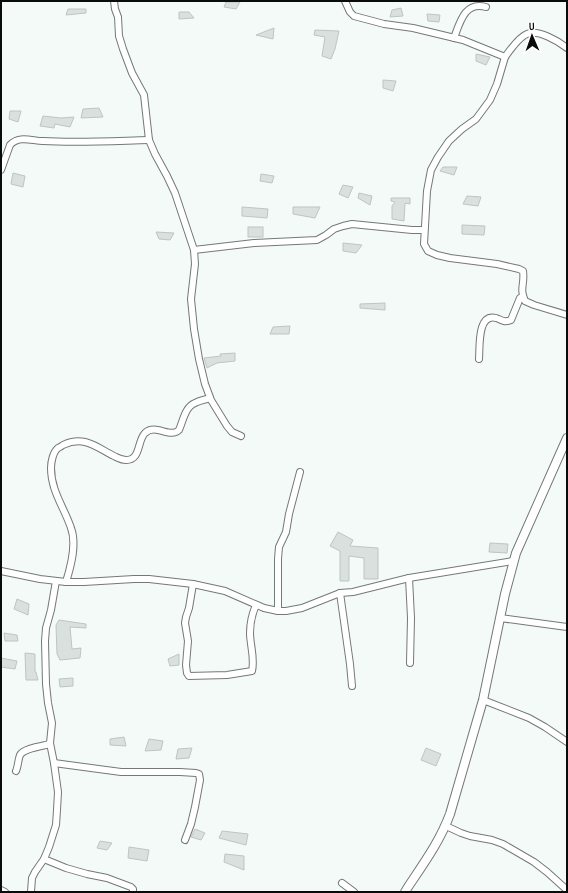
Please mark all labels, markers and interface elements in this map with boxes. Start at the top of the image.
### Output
north arrow [512,16,552,56]
text: U [529,20,535,33]

